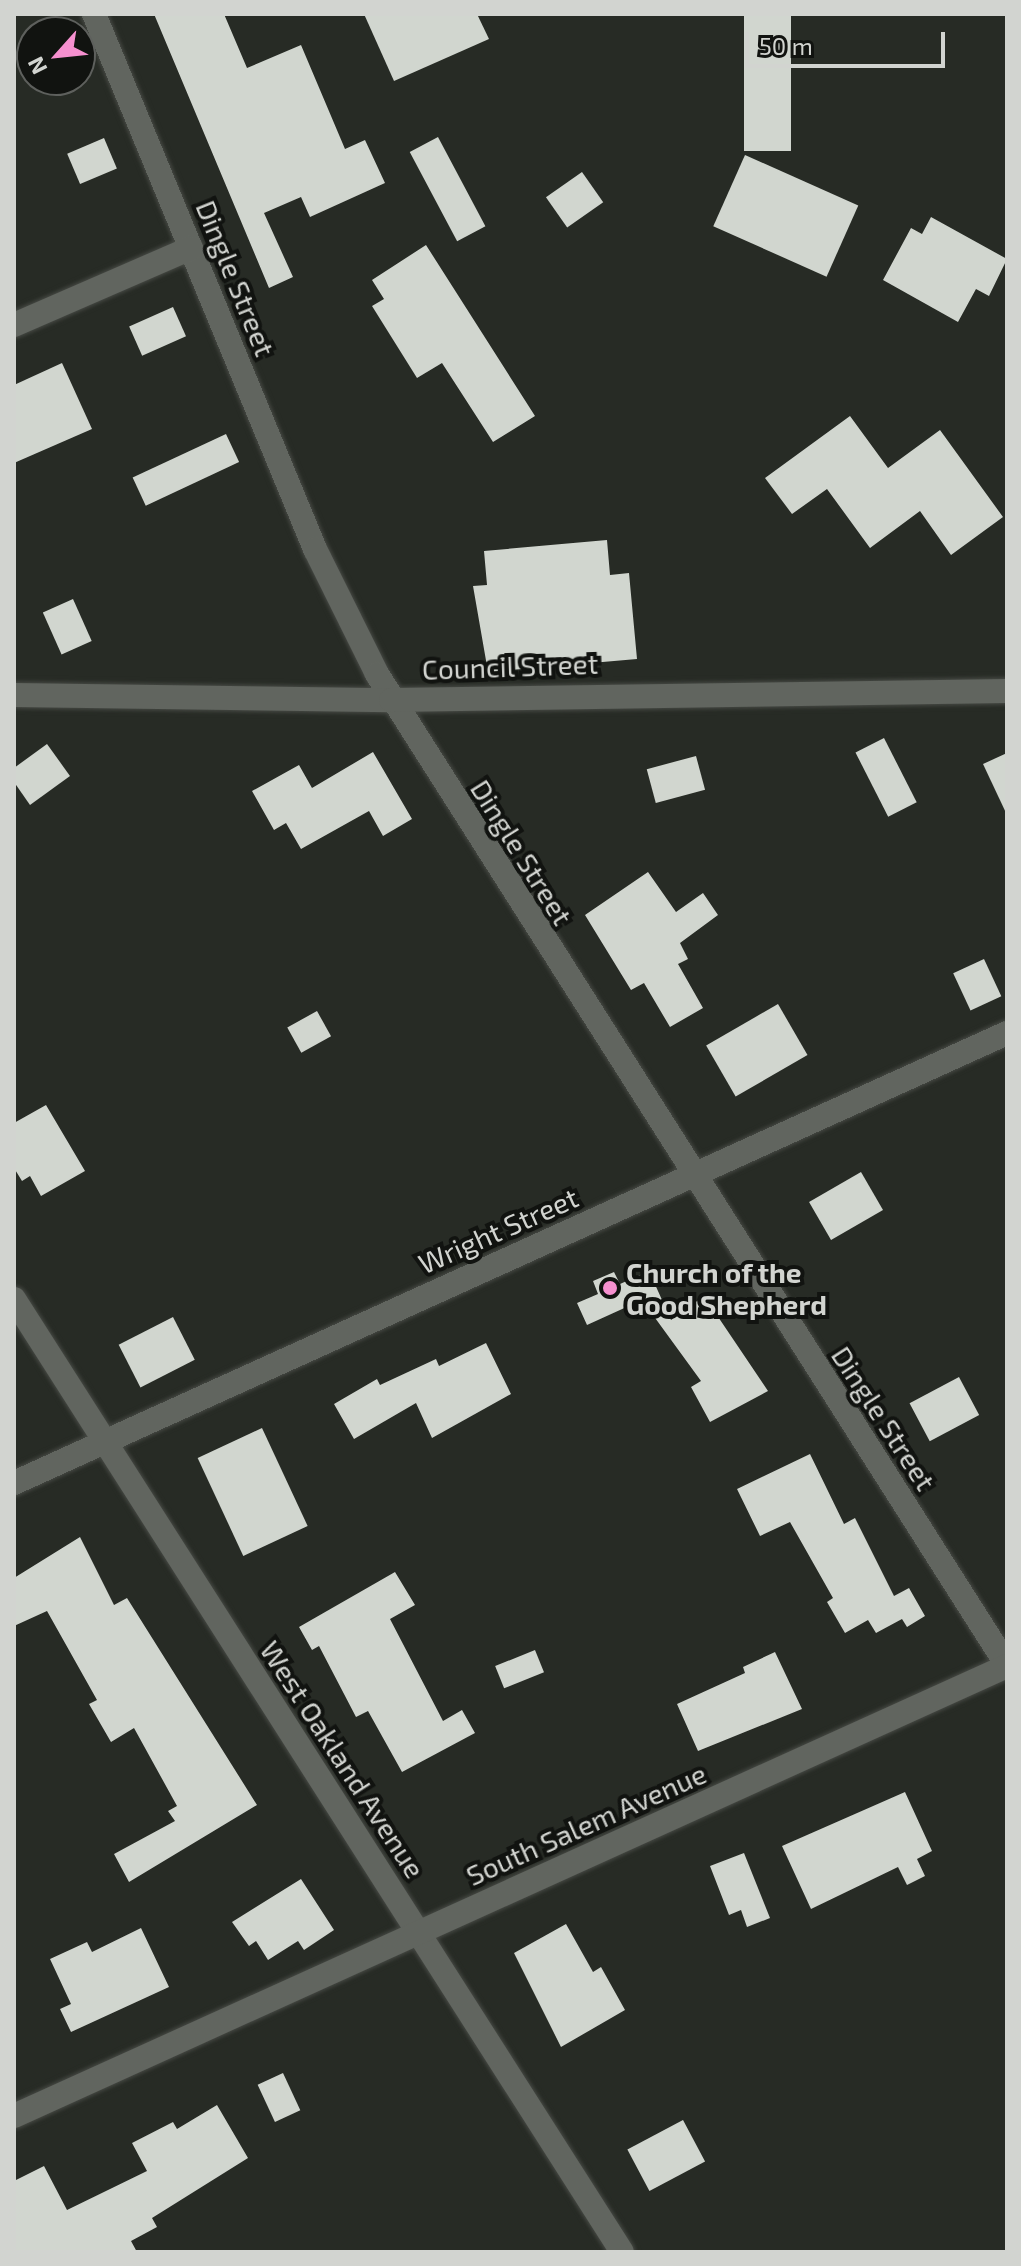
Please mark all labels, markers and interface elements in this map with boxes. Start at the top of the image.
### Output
north arrow [16,16,96,96]
scale bar [749,16,949,66]
text: 50 m [759,31,813,60]
text: N [21,53,52,79]
street label: Dingle Street [190,195,282,361]
street label: Council Street [421,646,599,686]
street label: Dingle Street [464,773,580,931]
street label: Wright Street [413,1180,583,1280]
place label: Church of the Good Shepherd [626,1255,827,1321]
marker: Church of the Good Shepherd [601,1279,619,1297]
street label: Dingle Street [825,1340,943,1496]
street label: West Oakland Avenue [254,1634,432,1884]
street label: South Salem Avenue [461,1756,711,1892]

